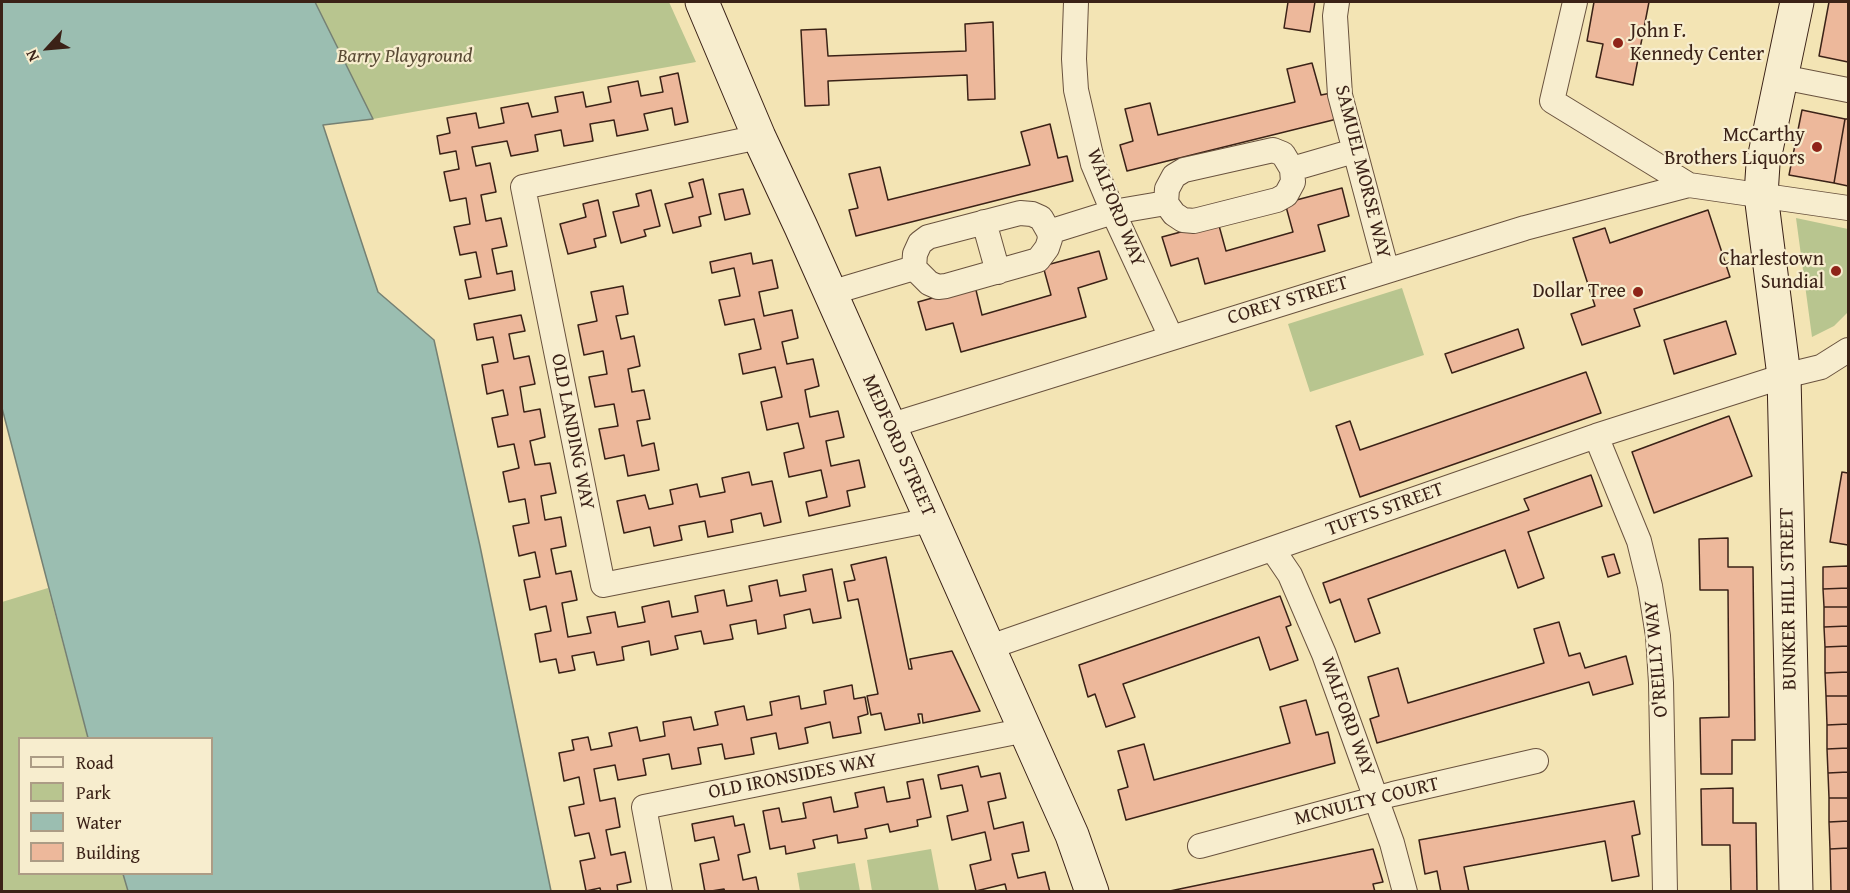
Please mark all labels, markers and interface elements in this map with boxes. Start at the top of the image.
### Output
north arrow [18,18,78,78]
place label: John F. Kennedy Center [1630,20,1764,67]
marker: John F. Kennedy Center [1611,36,1625,50]
park label: Barry Playground [337,45,473,69]
text: N [19,46,45,66]
street label: SAMUEL MORSE WAY [1329,83,1395,261]
place label: McCarthy Brothers Liquors [1664,124,1805,171]
marker: McCarthy Brothers Liquors [1810,140,1824,154]
street label: WALFORD WAY [1080,146,1150,270]
place label: Charlestown Sundial [1719,248,1824,295]
marker: Charlestown Sundial [1829,264,1843,278]
street label: COREY STREET [1225,271,1351,331]
place label: Dollar Tree [1532,280,1626,304]
marker: Dollar Tree [1631,285,1645,299]
street label: OLD LANDING WAY [545,352,599,512]
street label: MEDFORD STREET [856,371,940,521]
street label: TUFTS STREET [1323,478,1447,542]
street label: BUNKER HILL STREET [1775,507,1803,691]
street label: O'REILLY WAY [1640,599,1674,719]
street label: WALFORD WAY [1314,654,1380,780]
legend [18,737,213,875]
text: Road [76,749,114,776]
street label: OLD IRONSIDES WAY [707,749,879,805]
street label: MCNULTY COURT [1292,772,1442,832]
text: Park [76,779,111,806]
text: Water [76,809,121,836]
text: Building [76,839,140,866]

